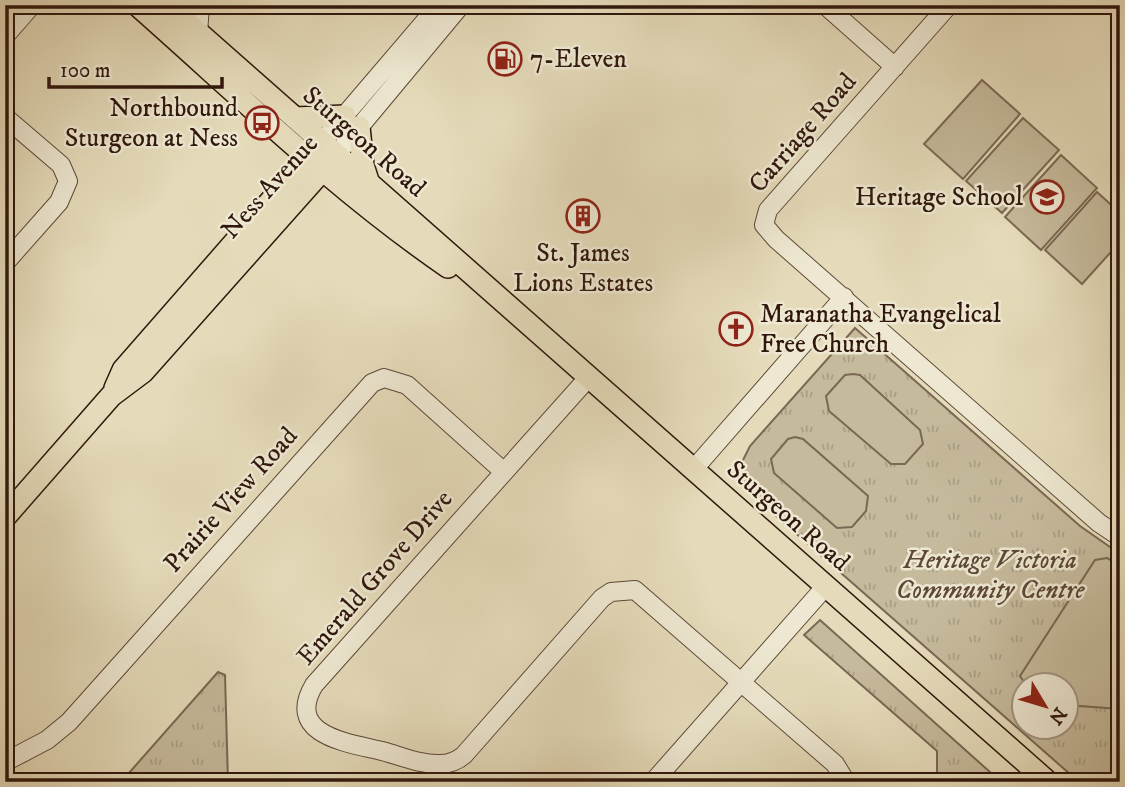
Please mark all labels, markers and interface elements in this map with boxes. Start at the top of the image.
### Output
fuel station icon: 7-Eleven [486,40,524,78]
place label: 7-Eleven [530,43,627,76]
scale bar [49,46,222,90]
text: 100 m [60,58,111,84]
street label: Carriage Road [742,66,864,200]
street label: Sturgeon Road [295,79,433,205]
place label: Northbound Sturgeon at Ness [65,92,238,155]
bus stop icon: Northbound Sturgeon at Ness [243,104,281,142]
street label: Ness Avenue [214,128,326,246]
school or university icon: Heritage School [1028,178,1066,216]
place label: Heritage School [855,181,1023,214]
building icon: St. James Lions Estates [564,197,602,235]
place label: St. James Lions Estates [513,237,653,300]
place label: Maranatha Evangelical Free Church [760,298,1001,361]
church icon: Maranatha Evangelical Free Church [717,310,755,348]
street label: Prairie View Road [157,420,305,580]
street label: Sturgeon Road [719,453,857,579]
street label: Emerald Grove Drive [290,483,460,673]
park label: Heritage Victoria Community Centre [896,544,1085,607]
north arrow [1010,672,1080,742]
text: N [1043,702,1071,729]

